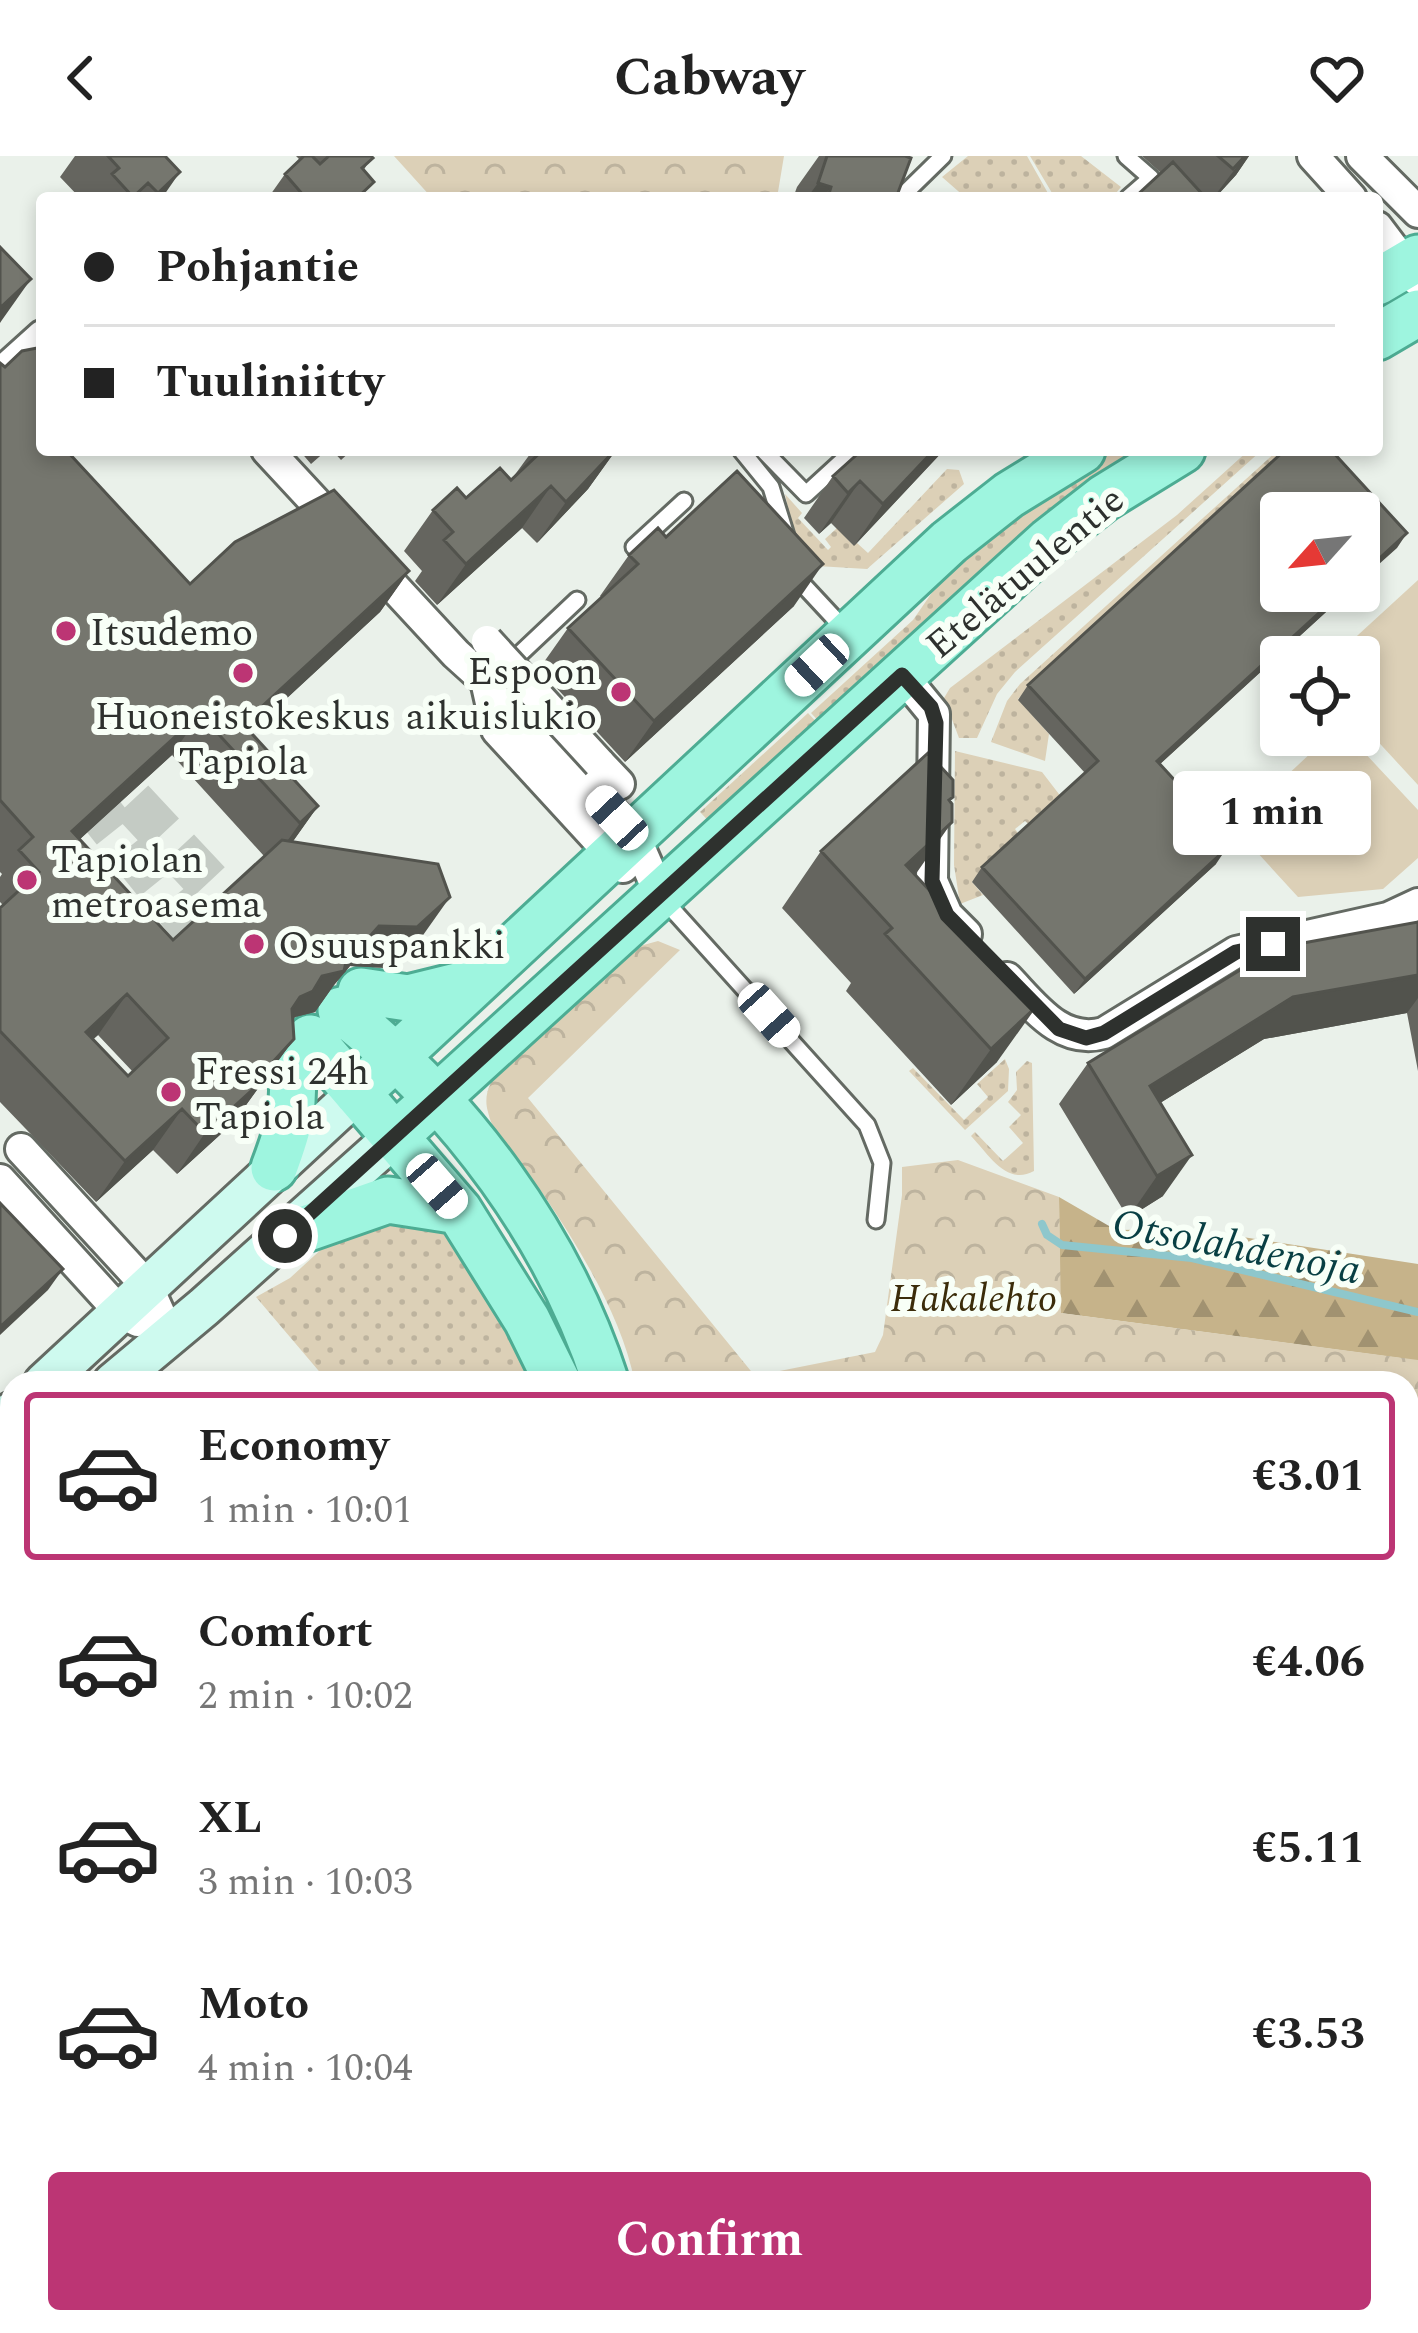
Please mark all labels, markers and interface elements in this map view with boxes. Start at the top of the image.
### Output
text: Cabway [614,37,804,119]
icon: back [48,45,114,111]
icon: heart [1304,45,1370,111]
text: Pohjantie [156,233,359,302]
text: Tuuliniitty [156,348,384,417]
street label: Etelätuulentie [913,472,1138,674]
north arrow [1260,492,1380,612]
map controls [1260,492,1380,756]
place label: Itsudemo [90,604,253,663]
marker: Itsudemo [53,618,79,644]
car [778,627,856,703]
button: locate [1260,636,1380,756]
place label: Espoon aikuislukio [406,643,597,747]
marker: Huoneistokeskus Tapiola [230,660,256,686]
marker: Espoon aikuislukio [608,679,634,705]
place label: Huoneistokeskus Tapiola [95,688,391,792]
callout: 1 min [1174,770,1372,854]
car [579,779,655,857]
text: 1 min [1220,783,1324,842]
place label: Tapiolan metroasema [51,831,262,935]
marker: Tapiolan metroasema [14,867,40,893]
place label: Osuuspankki [278,917,506,976]
route end [1246,917,1300,971]
marker: Osuuspankki [241,931,267,957]
car [732,976,806,1054]
place label: Fressi 24h Tapiola [195,1043,369,1147]
marker: Fressi 24h Tapiola [158,1079,184,1105]
car [400,1147,474,1225]
water label: Otsolahdenoja [1107,1193,1366,1302]
route start [258,1209,312,1263]
park label: Hakalehto [891,1270,1057,1329]
text: Economy [198,1412,389,1481]
icon: car [54,1422,162,1530]
text: €3.01 [1252,1442,1365,1511]
text: 1 min · 10:01 [198,1481,413,1540]
text: Comfort [198,1598,373,1667]
icon: car [54,1608,162,1716]
text: €4.06 [1252,1628,1365,1697]
text: 2 min · 10:02 [198,1667,413,1726]
text: XL [198,1784,262,1853]
icon: car [54,1794,162,1902]
text: €5.11 [1252,1814,1365,1883]
text: 3 min · 10:03 [198,1853,413,1912]
text: Moto [198,1970,309,2039]
icon: car [54,1980,162,2088]
text: €3.53 [1252,2000,1365,2069]
text: 4 min · 10:04 [198,2039,413,2098]
button: Confirm [48,2172,1371,2310]

